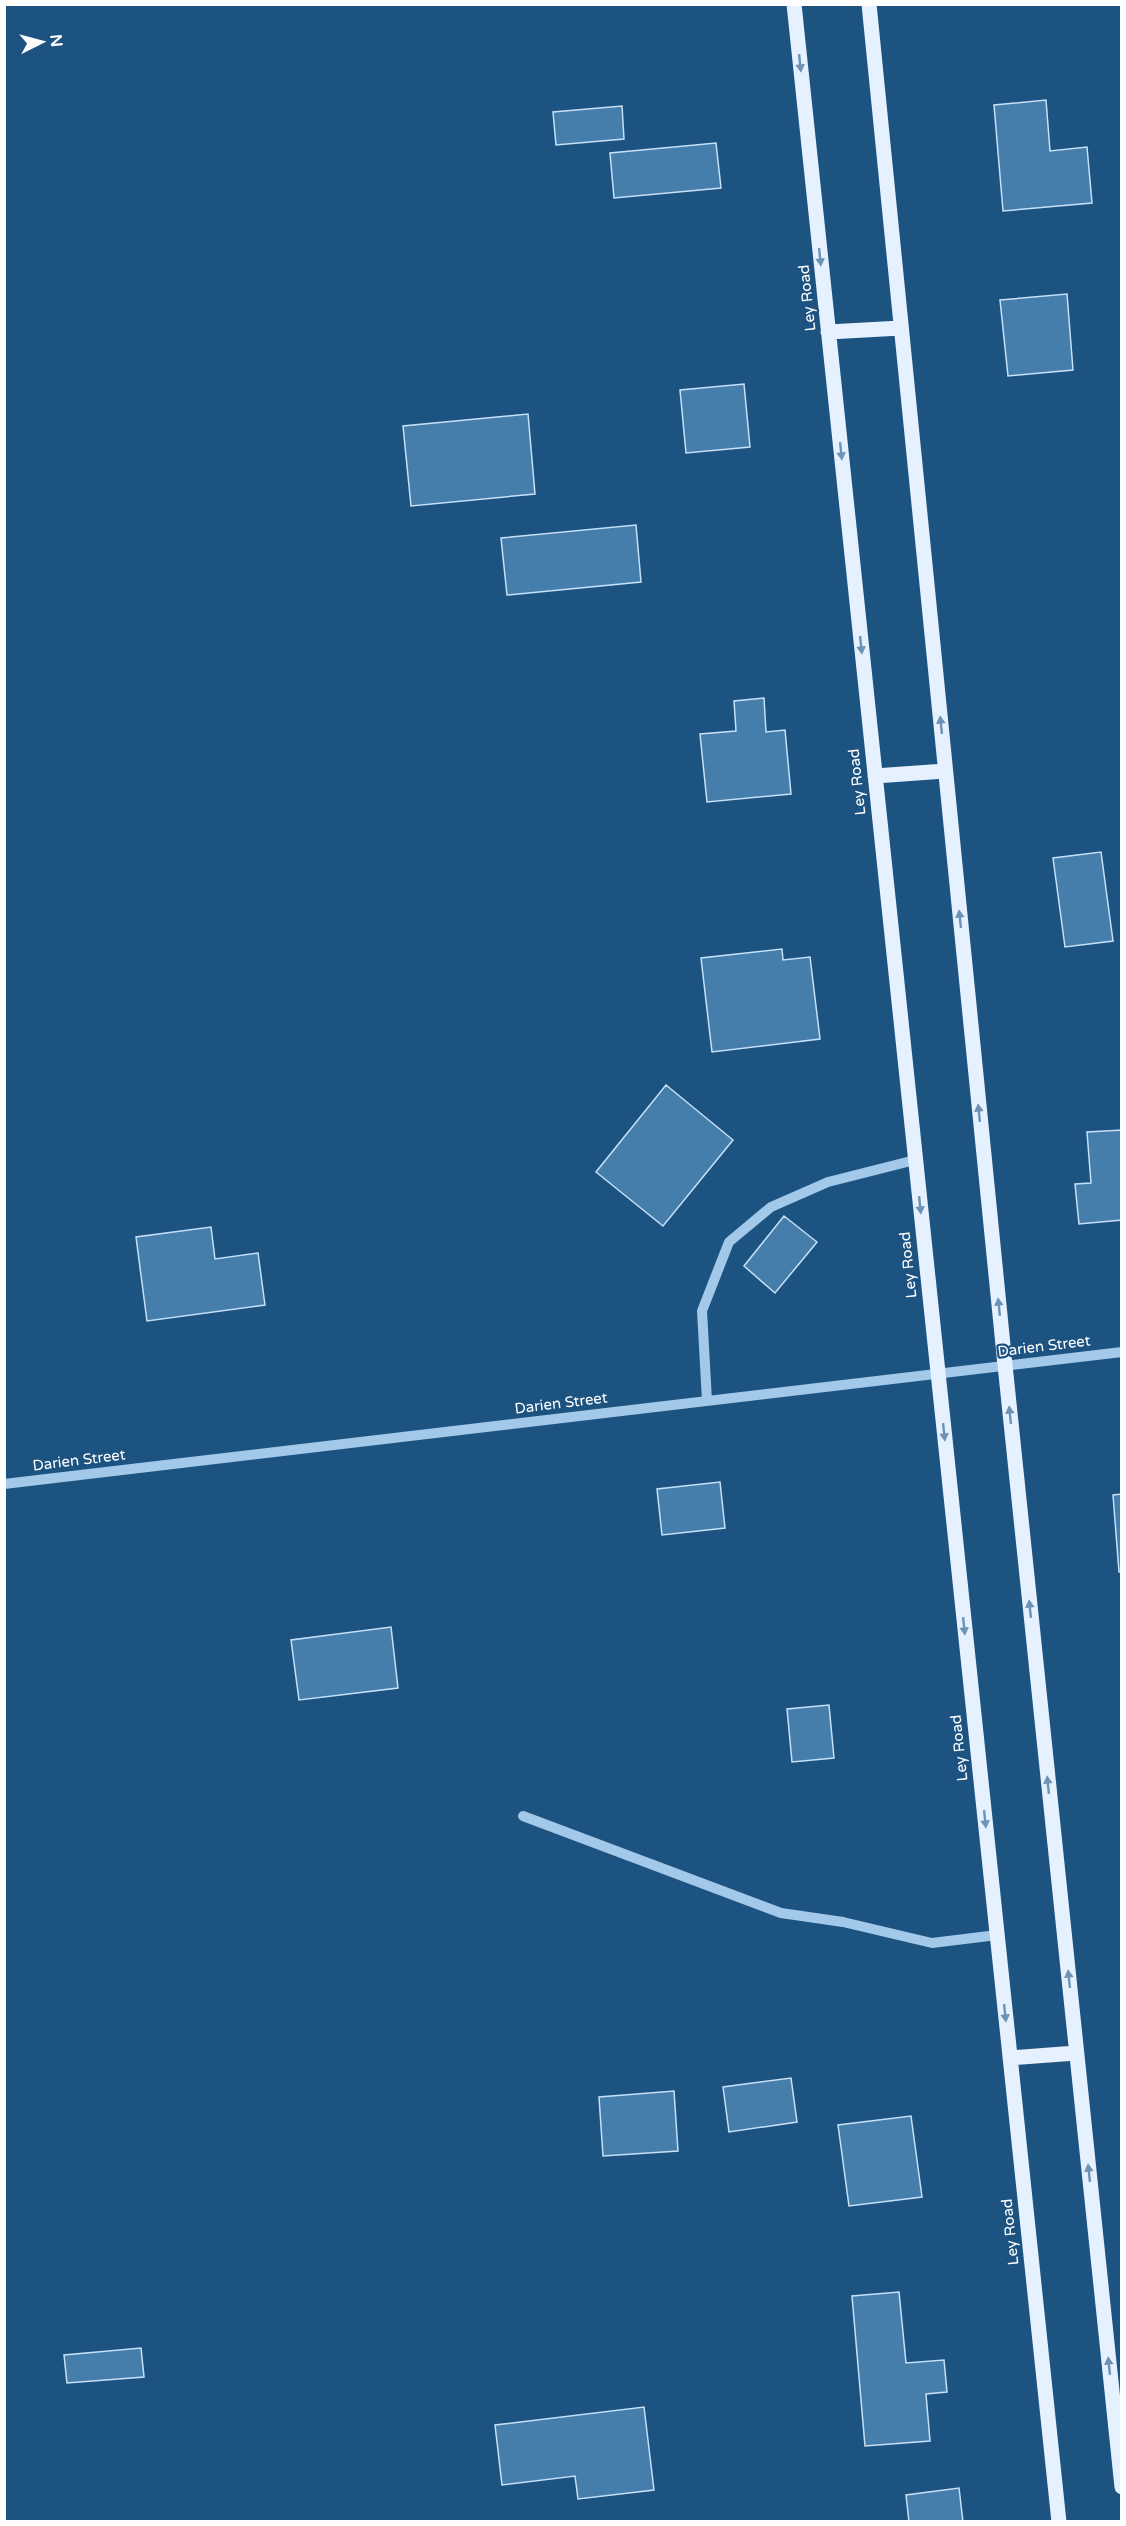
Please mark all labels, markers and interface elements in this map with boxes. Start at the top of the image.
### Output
north arrow [12,12,72,72]
text: N [45,33,67,48]
one-way arrow [795,53,805,72]
one-way arrow [816,247,825,266]
street label: Ley Road [795,264,819,332]
one-way arrow [836,441,846,460]
one-way arrow [856,635,866,654]
one-way arrow [936,715,946,734]
street label: Ley Road [845,748,869,816]
one-way arrow [955,909,965,928]
one-way arrow [974,1103,984,1122]
one-way arrow [915,1196,925,1215]
street label: Ley Road [896,1231,920,1299]
one-way arrow [994,1297,1004,1316]
street label: Darien Street [997,1331,1092,1361]
street label: Darien Street [514,1388,609,1418]
one-way arrow [1005,1405,1015,1424]
one-way arrow [939,1422,949,1441]
street label: Darien Street [32,1445,127,1475]
one-way arrow [1025,1599,1035,1618]
one-way arrow [959,1616,969,1635]
street label: Ley Road [947,1714,971,1782]
one-way arrow [1043,1775,1053,1794]
one-way arrow [980,1810,990,1829]
one-way arrow [1064,1969,1073,1988]
one-way arrow [1000,2004,1010,2023]
one-way arrow [1084,2163,1094,2182]
street label: Ley Road [998,2198,1022,2266]
one-way arrow [1104,2357,1114,2376]

